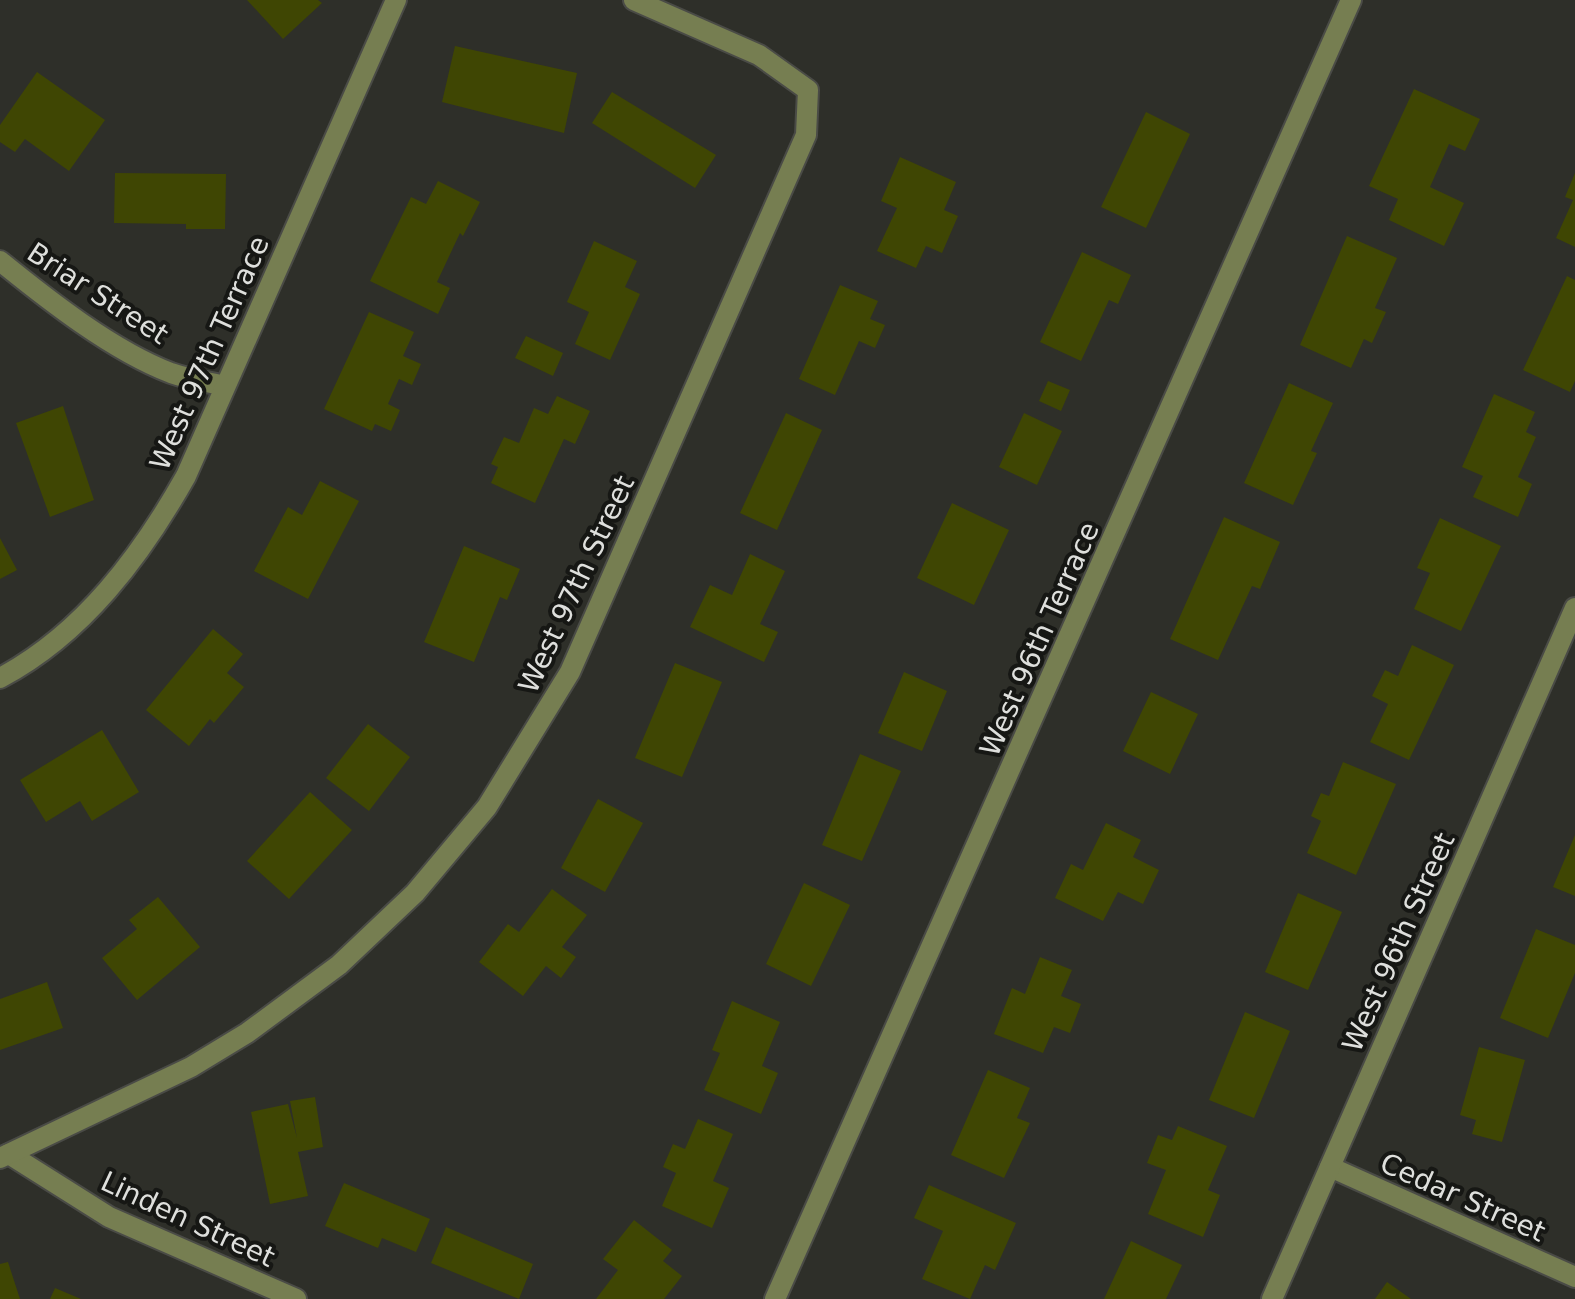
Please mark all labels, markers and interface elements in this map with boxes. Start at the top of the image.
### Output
street label: West 97th Terrace [143,231,276,475]
street label: Briar Street [21,236,174,351]
street label: West 97th Street [512,470,641,698]
street label: West 96th Terrace [973,517,1106,761]
street label: West 96th Street [1335,828,1462,1057]
street label: Cedar Street [1375,1146,1550,1249]
street label: Linden Street [96,1165,280,1274]

